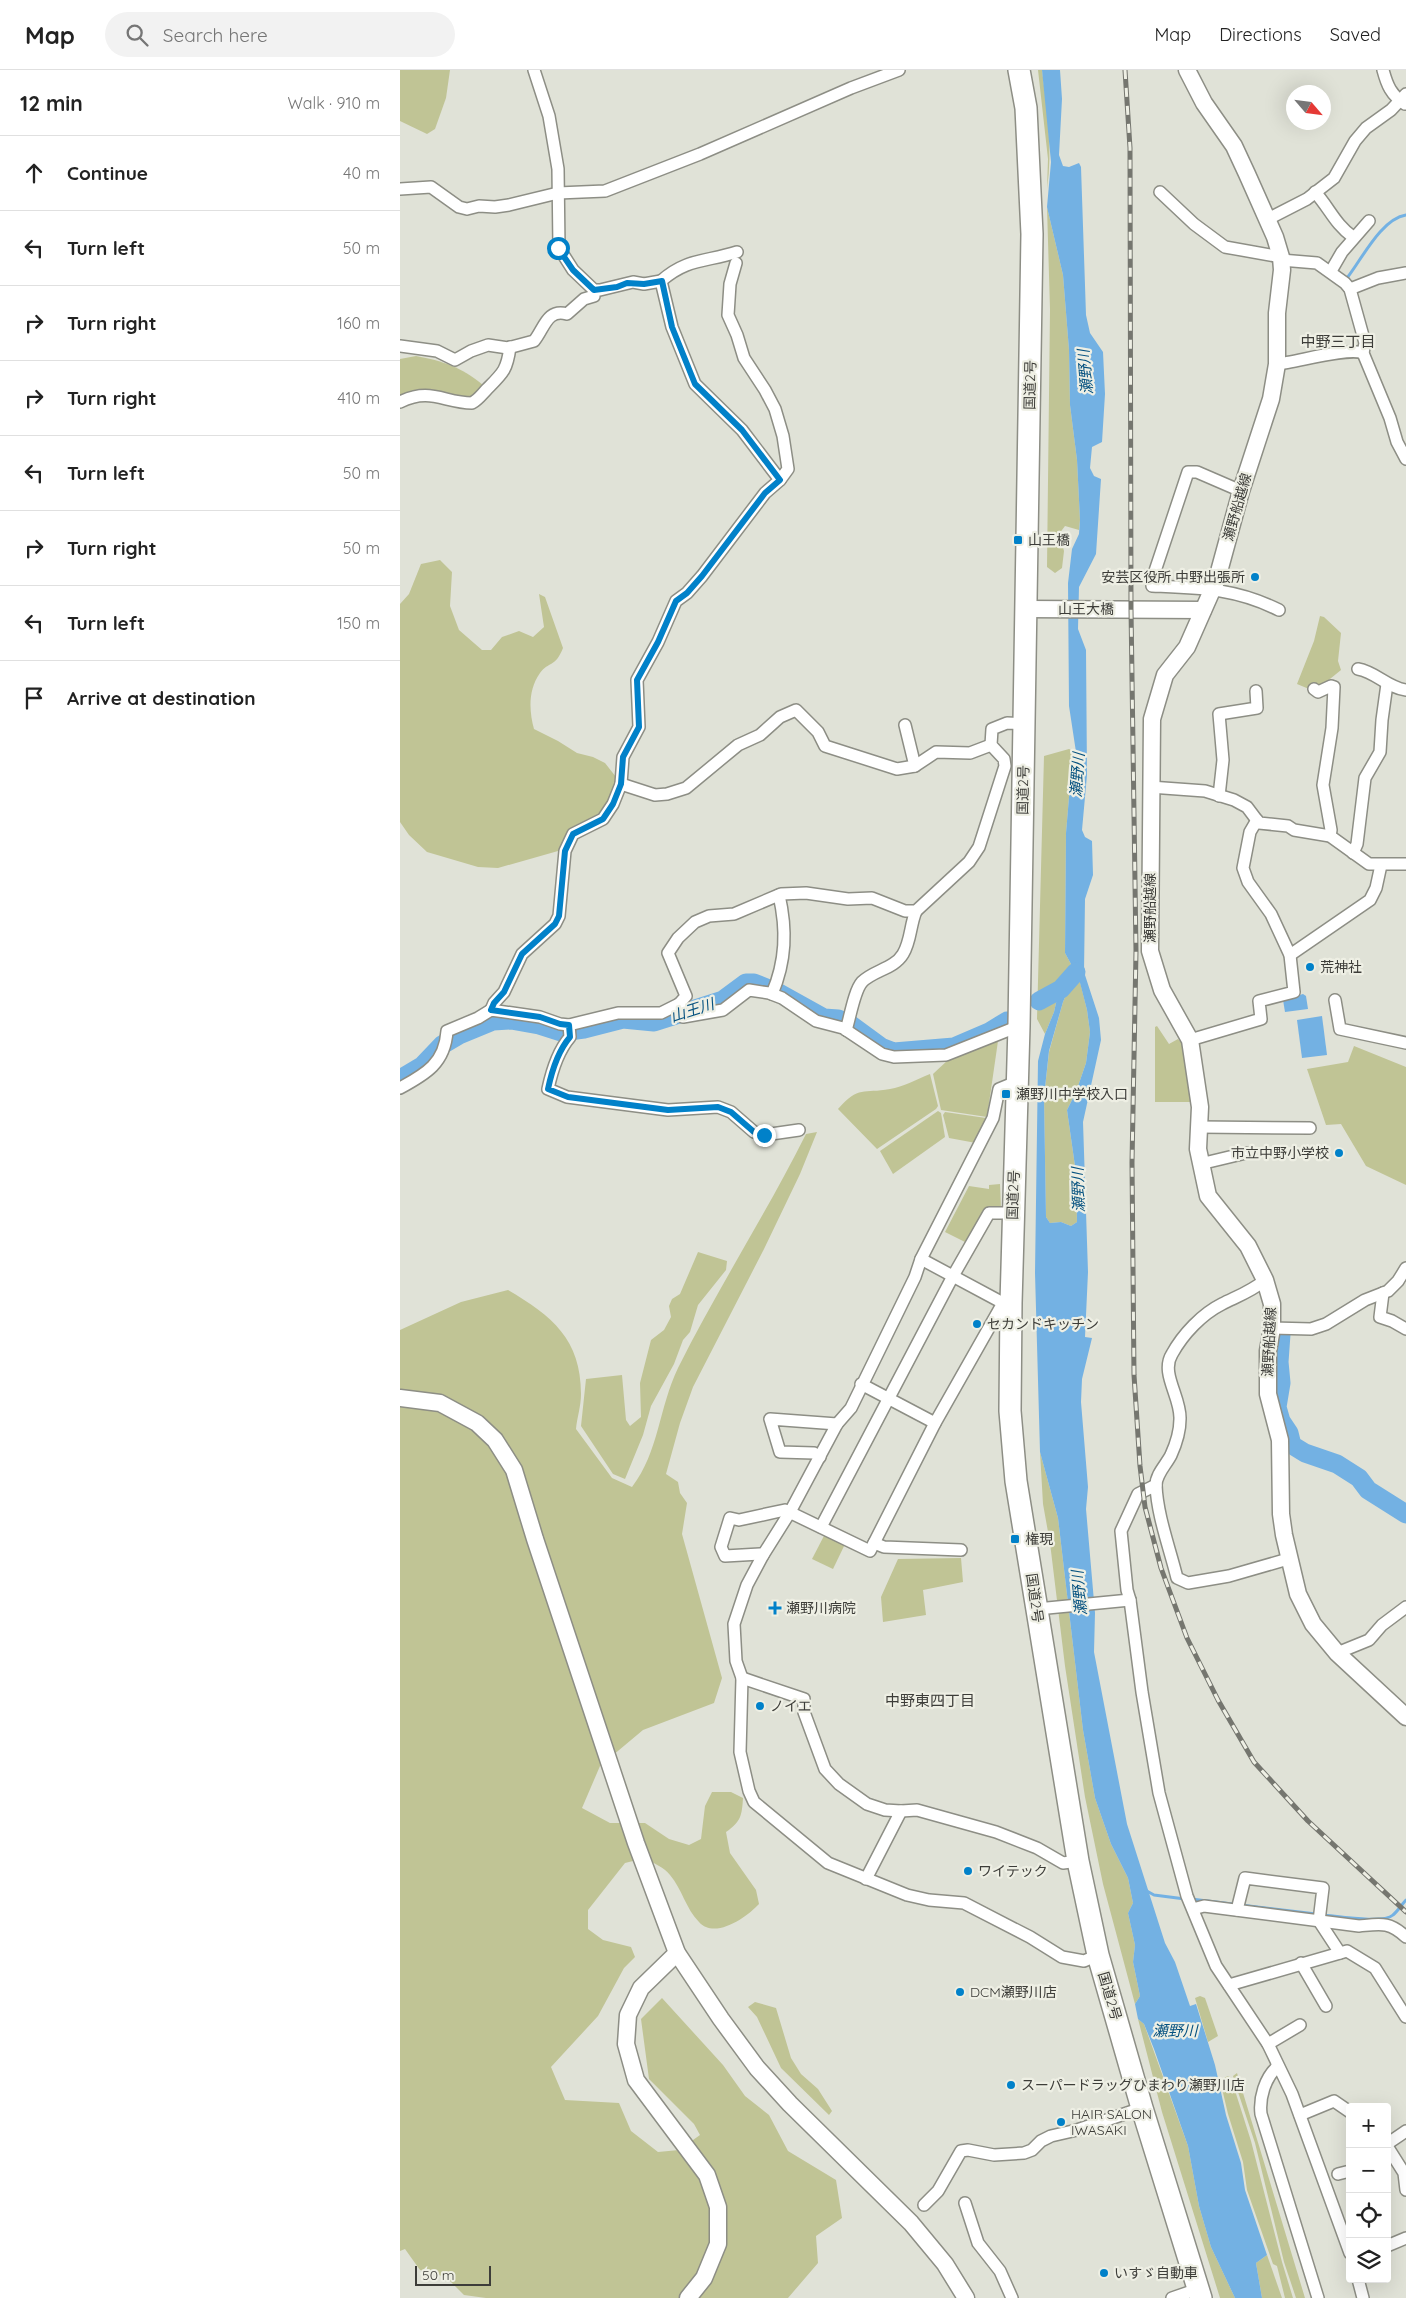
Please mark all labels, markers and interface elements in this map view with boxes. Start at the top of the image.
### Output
search box [105,12,455,57]
text: Map [25,20,75,50]
icon: search [123,21,151,49]
text: Search here [163,23,268,47]
text: Map [1154,23,1191,46]
text: Directions [1219,23,1302,46]
text: Saved [1330,23,1381,46]
north arrow [1286,85,1331,130]
text: 12 min [20,90,83,116]
text: Walk · 910 m [287,93,380,113]
icon: ahead [20,159,48,187]
text: Continue [67,161,148,185]
text: 40 m [343,163,380,183]
icon: left [20,234,48,262]
text: Turn left [67,236,145,260]
route start [547,237,570,260]
text: 50 m [343,238,380,258]
icon: right [20,309,48,337]
text: Turn right [67,311,156,335]
text: 160 m [337,313,380,333]
district label: 中野三丁目 [1300,332,1376,351]
water label: 瀬野川 [1073,347,1096,395]
street label: 国道2号 [1021,360,1039,410]
icon: right [20,384,48,412]
text: Turn right [67,386,156,410]
text: 410 m [337,388,380,408]
icon: left [20,459,48,487]
text: Turn left [67,461,145,485]
text: 50 m [343,463,380,483]
street label: 瀬野船越線 [1219,471,1255,543]
place label: 山王橋 [1028,531,1070,549]
icon: right [20,534,48,562]
marker: 山王橋 [1012,534,1024,546]
text: Turn right [67,536,156,560]
text: 50 m [343,538,380,558]
place label: 安芸区役所 中野出張所 [1101,568,1245,586]
marker: 安芸区役所 中野出張所 [1249,571,1261,583]
street label: 山王大橋 [1058,600,1114,618]
icon: left [20,609,48,637]
text: Turn left [67,611,145,635]
text: 150 m [337,613,380,633]
icon: arrive [20,684,48,712]
text: Arrive at destination [67,686,256,710]
water label: 瀬野川 [1066,750,1088,798]
street label: 国道2号 [1014,765,1032,815]
street label: 瀬野船越線 [1141,873,1159,943]
place label: 荒神社 [1320,958,1362,976]
marker: 荒神社 [1304,961,1316,973]
water label: 山王川 [668,993,718,1026]
place label: 瀬野川中学校入口 [1016,1085,1128,1103]
marker: 瀬野川中学校入口 [1000,1088,1012,1100]
route end [753,1124,776,1147]
place label: 市立中野小学校 [1231,1144,1329,1162]
marker: 市立中野小学校 [1333,1147,1345,1159]
water label: 瀬野川 [1068,1165,1088,1213]
street label: 国道2号 [1003,1170,1023,1220]
street label: 瀬野船越線 [1258,1307,1280,1377]
place label: セカンドキッチン [987,1315,1099,1333]
marker: セカンドキッチン [971,1318,983,1330]
place label: 権現 [1025,1530,1053,1548]
marker: 権現 [1009,1533,1021,1545]
water label: 瀬野川 [1067,1568,1090,1616]
street label: 国道2号 [1023,1572,1047,1624]
place label: 瀬野川病院 [786,1599,856,1617]
marker: 瀬野川病院 [768,1601,782,1615]
district label: 中野東四丁目 [885,1691,975,1710]
place label: ノイエ [770,1697,812,1715]
marker: ノイエ [754,1700,766,1712]
place label: ワイテック [978,1862,1048,1880]
marker: ワイテック [962,1865,974,1877]
street label: 国道2号 [1094,1970,1126,2022]
place label: DCM瀬野川店 [970,1983,1057,2001]
marker: DCM瀬野川店 [954,1986,966,1998]
water label: 瀬野川 [1152,2021,1199,2040]
place label: スーパードラッグひまわり瀬野川店 [1021,2076,1245,2094]
marker: スーパードラッグひまわり瀬野川店 [1005,2079,1017,2091]
map controls [1346,2103,1391,2283]
button: + [1346,2103,1391,2148]
place label: HAIR SALON IWASAKI [1071,2105,1152,2139]
marker: HAIR SALON IWASAKI [1055,2116,1067,2128]
button: − [1346,2148,1391,2193]
button: locate [1346,2193,1391,2238]
button: layers [1346,2238,1391,2283]
scale bar [415,2263,491,2286]
place label: いすゞ自動車 [1114,2264,1198,2282]
text: 50 m [422,2266,455,2284]
marker: いすゞ自動車 [1098,2267,1110,2279]

